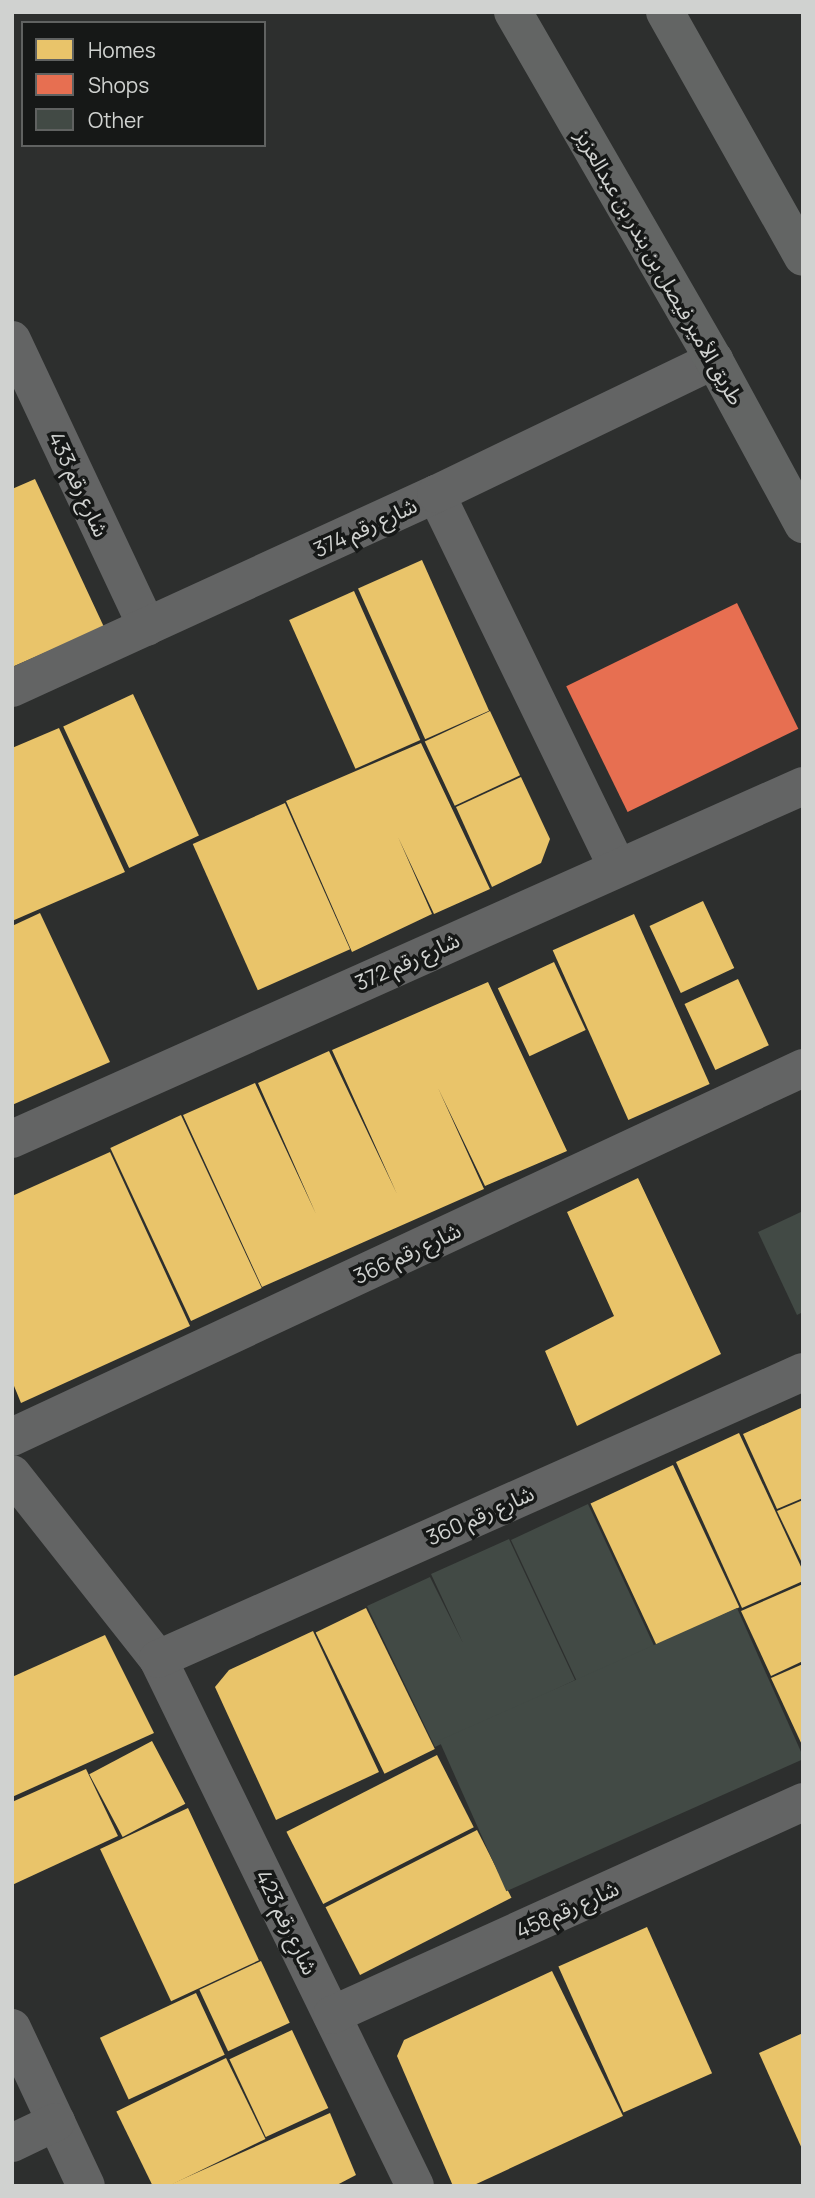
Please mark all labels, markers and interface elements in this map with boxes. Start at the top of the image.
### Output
legend [21,21,266,147]
text: Homes [88,36,156,64]
text: Shops [88,71,149,99]
text: Other [88,106,144,134]
street label: طريق الأمير فيصل بن بندر بن عبدالعزيز [571,125,749,409]
street label: شارع رقم 433 [44,427,114,541]
street label: شارع رقم 374 [309,492,421,562]
street label: شارع رقم 372 [351,927,463,995]
street label: شارع رقم 366 [349,1217,465,1289]
street label: شارع رقم 360 [422,1480,538,1550]
street label: شارع رقم 423 [251,1865,323,1979]
street label: شارع رقم458 [512,1875,622,1943]

